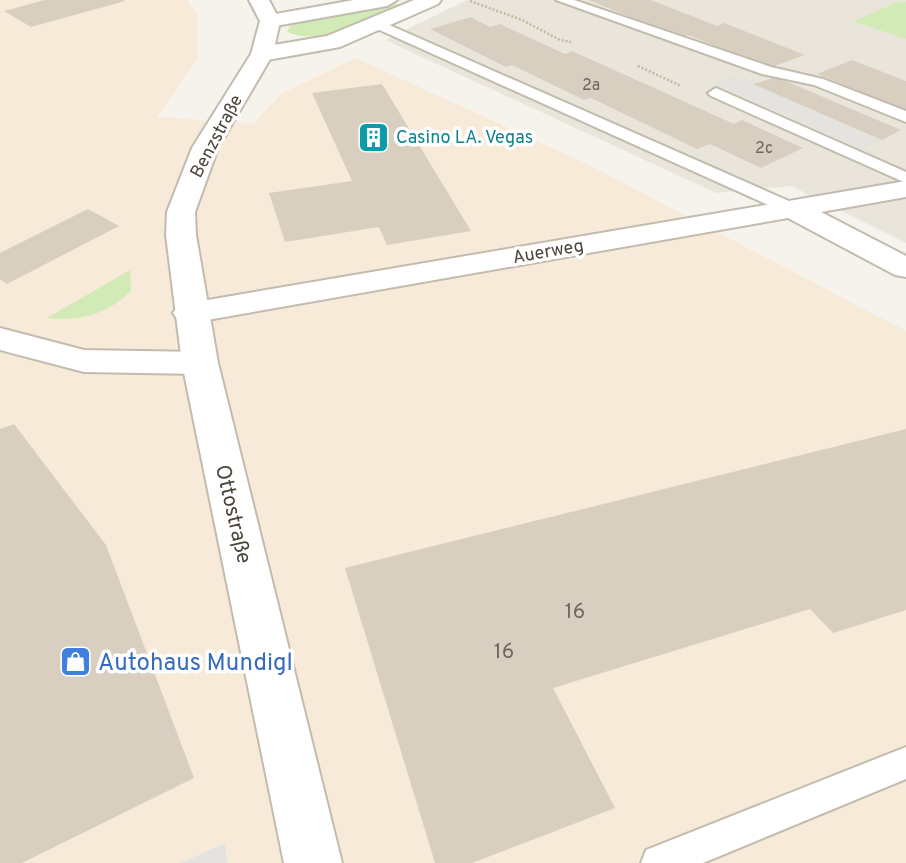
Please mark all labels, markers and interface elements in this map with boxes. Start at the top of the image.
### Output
house number: 2a [582,76,600,96]
street label: Benzstraße [186,91,249,182]
building icon: Casino LA. Vegas [356,120,390,154]
place label: Casino LA. Vegas [396,127,533,150]
house number: 2c [755,139,773,159]
street label: Auerweg [511,235,586,270]
street label: Ottostraße [208,462,257,566]
house number: 16 [565,599,585,626]
house number: 16 [494,639,514,666]
shop icon: Autohaus Mundigl [58,645,92,679]
place label: Autohaus Mundigl [98,649,293,679]

